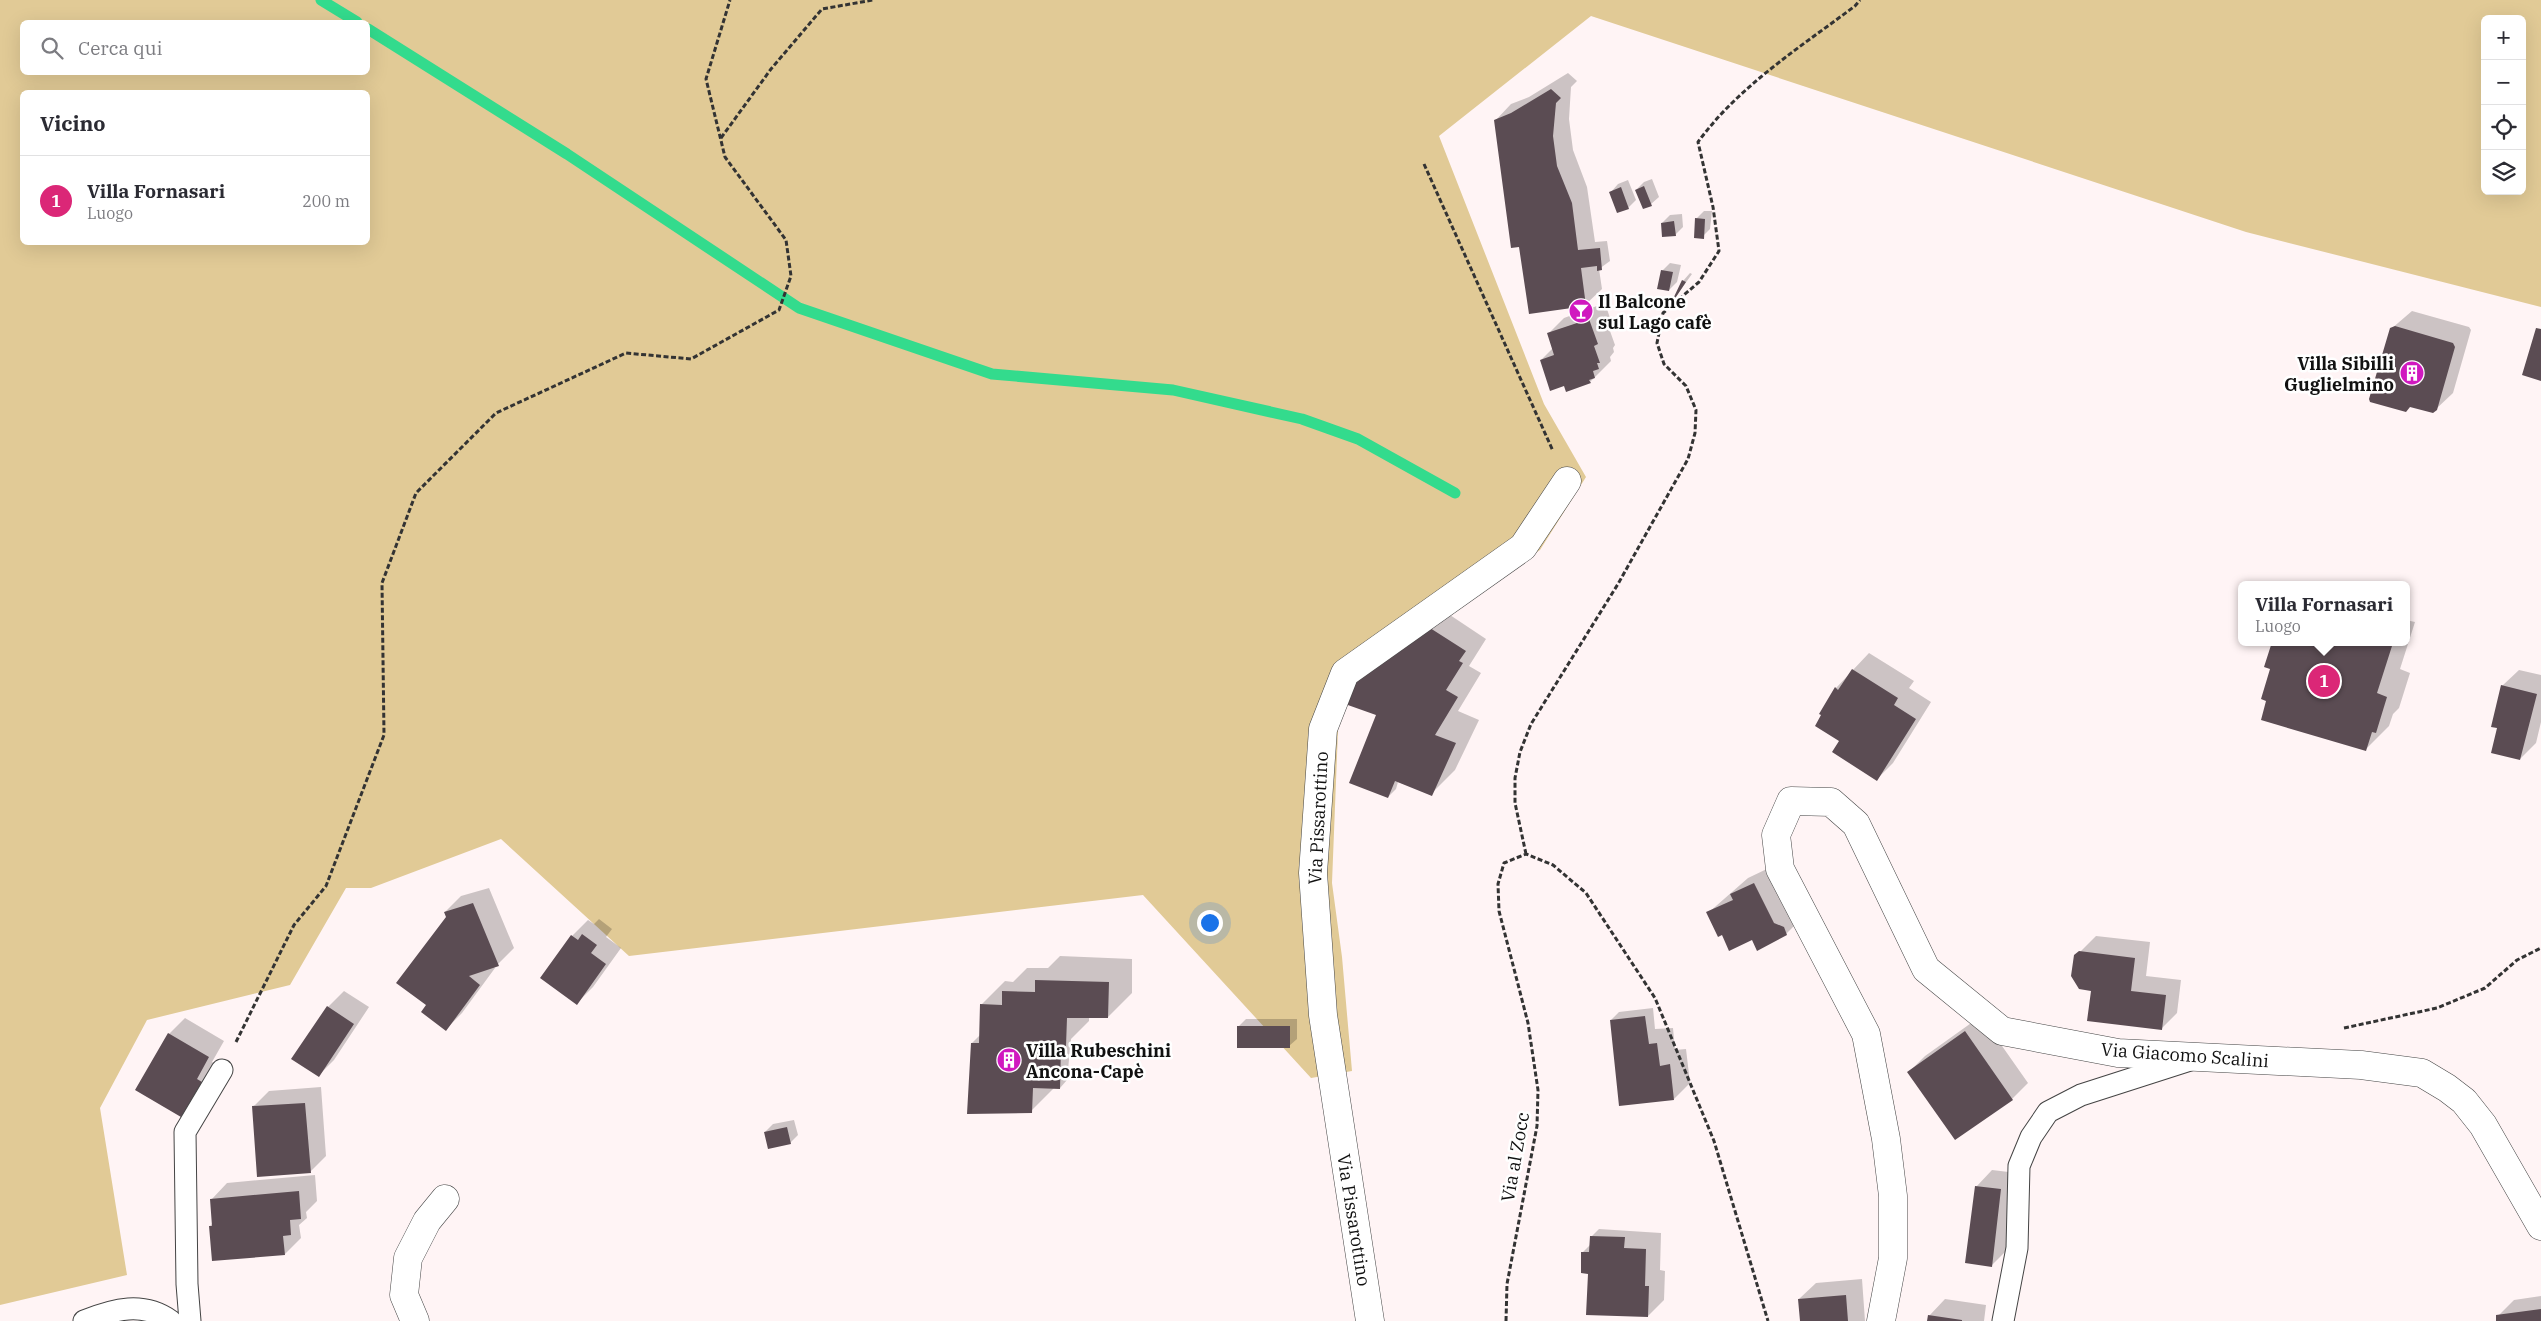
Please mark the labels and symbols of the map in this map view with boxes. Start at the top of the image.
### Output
place label: Il Balcone sul Lago cafè [1598,290,1712,334]
bar icon: Il Balcone sul Lago cafè [1568,298,1594,324]
place label: Villa Sibilli Guglielmino [2284,352,2394,396]
building icon: Villa Sibilli Guglielmino [2399,360,2425,386]
pin: 1 [2308,662,2340,700]
street label: Via Pissarottino [1303,751,1333,885]
your location [1197,910,1223,936]
street label: Via Giacomo Scalini [2100,1038,2270,1072]
place label: Villa Rubeschini Ancona-Capè [1026,1039,1171,1083]
building icon: Villa Rubeschini Ancona-Capè [996,1047,1022,1073]
street label: Via al Zocc [1496,1110,1534,1204]
street label: Via Pissarottino [1332,1152,1376,1288]

